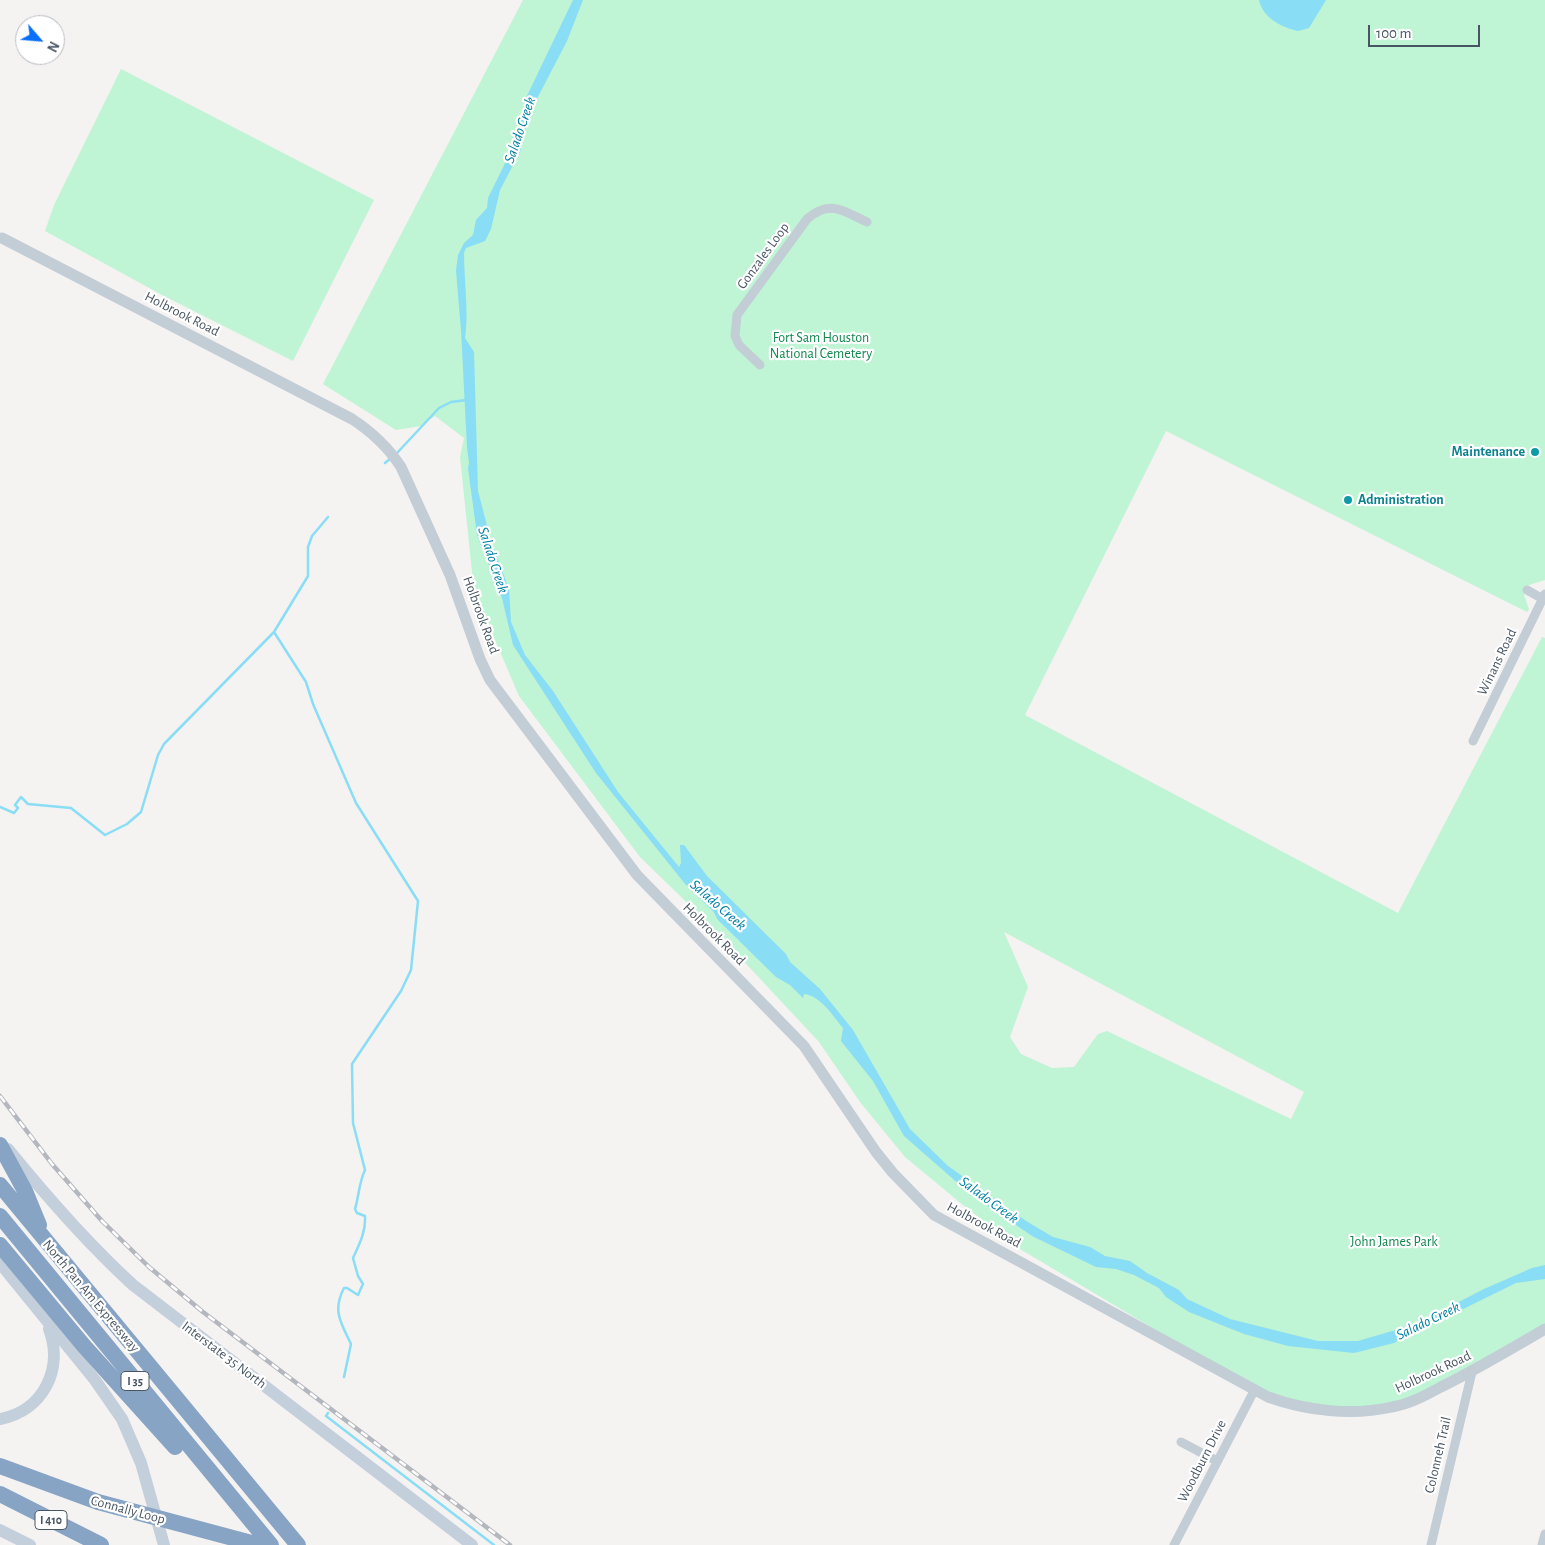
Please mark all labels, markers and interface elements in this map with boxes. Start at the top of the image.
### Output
north arrow [15,15,65,65]
scale bar [1370,15,1482,47]
text: 100 m [1376,26,1411,41]
text: N [44,39,61,54]
water label: Salado Creek [500,95,540,165]
street label: Gonzales Loop [733,219,793,293]
street label: Holbrook Road [142,288,222,340]
park label: Fort Sam Houston National Cemetery [770,330,872,362]
place label: Maintenance [1451,444,1525,460]
marker: Maintenance [1529,446,1541,458]
place label: Administration [1358,492,1444,508]
marker: Administration [1342,494,1354,506]
water label: Salado Creek [474,525,512,595]
street label: Holbrook Road [459,574,503,656]
street label: Winans Road [1474,626,1520,698]
water label: Salado Creek [686,876,750,934]
street label: Holbrook Road [679,899,749,969]
water label: Salado Creek [956,1173,1022,1227]
street label: Holbrook Road [944,1198,1024,1252]
park label: John James Park [1350,1234,1438,1250]
street label: North Pan Am Expressway [39,1236,143,1356]
water label: Salado Creek [1393,1298,1463,1344]
street label: Interstate 35 North [178,1318,270,1392]
street label: Holbrook Road [1393,1347,1473,1397]
road number: I 35 [121,1372,149,1390]
street label: Colonneh Trail [1421,1415,1455,1495]
street label: Woodburn Drive [1174,1417,1230,1505]
street label: Connally Loop [89,1492,167,1528]
road number: I 410 [35,1510,67,1530]

